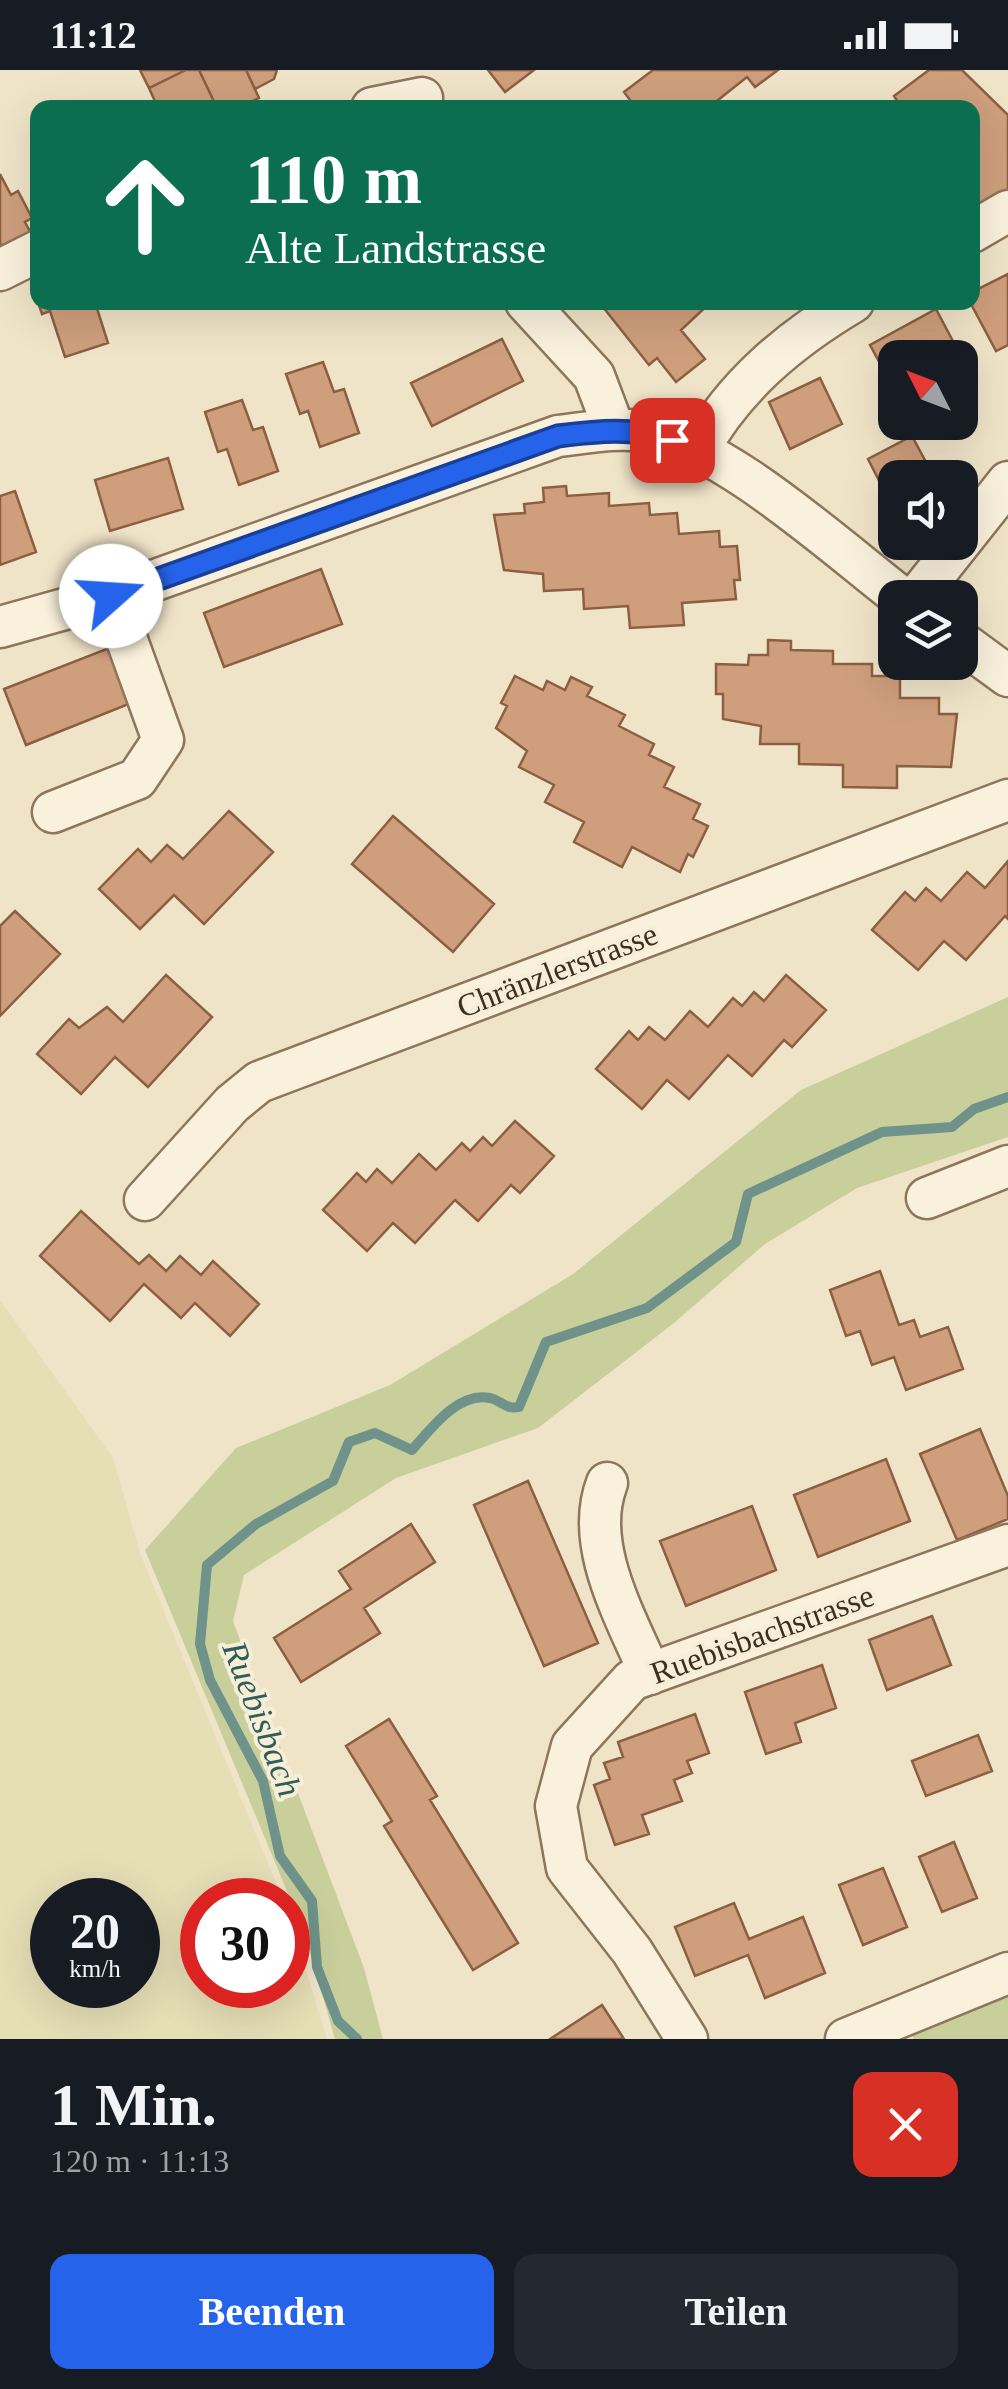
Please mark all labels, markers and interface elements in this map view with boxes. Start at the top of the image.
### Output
text: 11:12 [50,14,137,56]
icon: ahead [80,140,210,270]
text: 110 m [245,141,422,218]
text: Alte Landstrasse [245,223,546,273]
north arrow [878,340,978,440]
map controls [878,340,978,680]
pin [630,398,715,483]
icon: arrive [645,413,700,468]
button: sound [878,460,978,560]
position arrow [59,544,163,648]
button: layers [878,580,978,680]
street label: Chränzlerstrasse [452,915,662,1025]
street label: Ruebisbachstrasse [646,1577,878,1691]
water label: Ruebisbach [214,1635,309,1802]
speed limit sign: 30 [180,1878,310,2008]
text: 20 [70,1903,120,1959]
text: km/h [69,1955,121,1982]
text: 1 Min. [50,2072,217,2138]
button: close [853,2072,958,2177]
text: 120 m · 11:13 [50,2143,229,2179]
button: Beenden [50,2254,494,2369]
button: Teilen [514,2254,958,2369]

